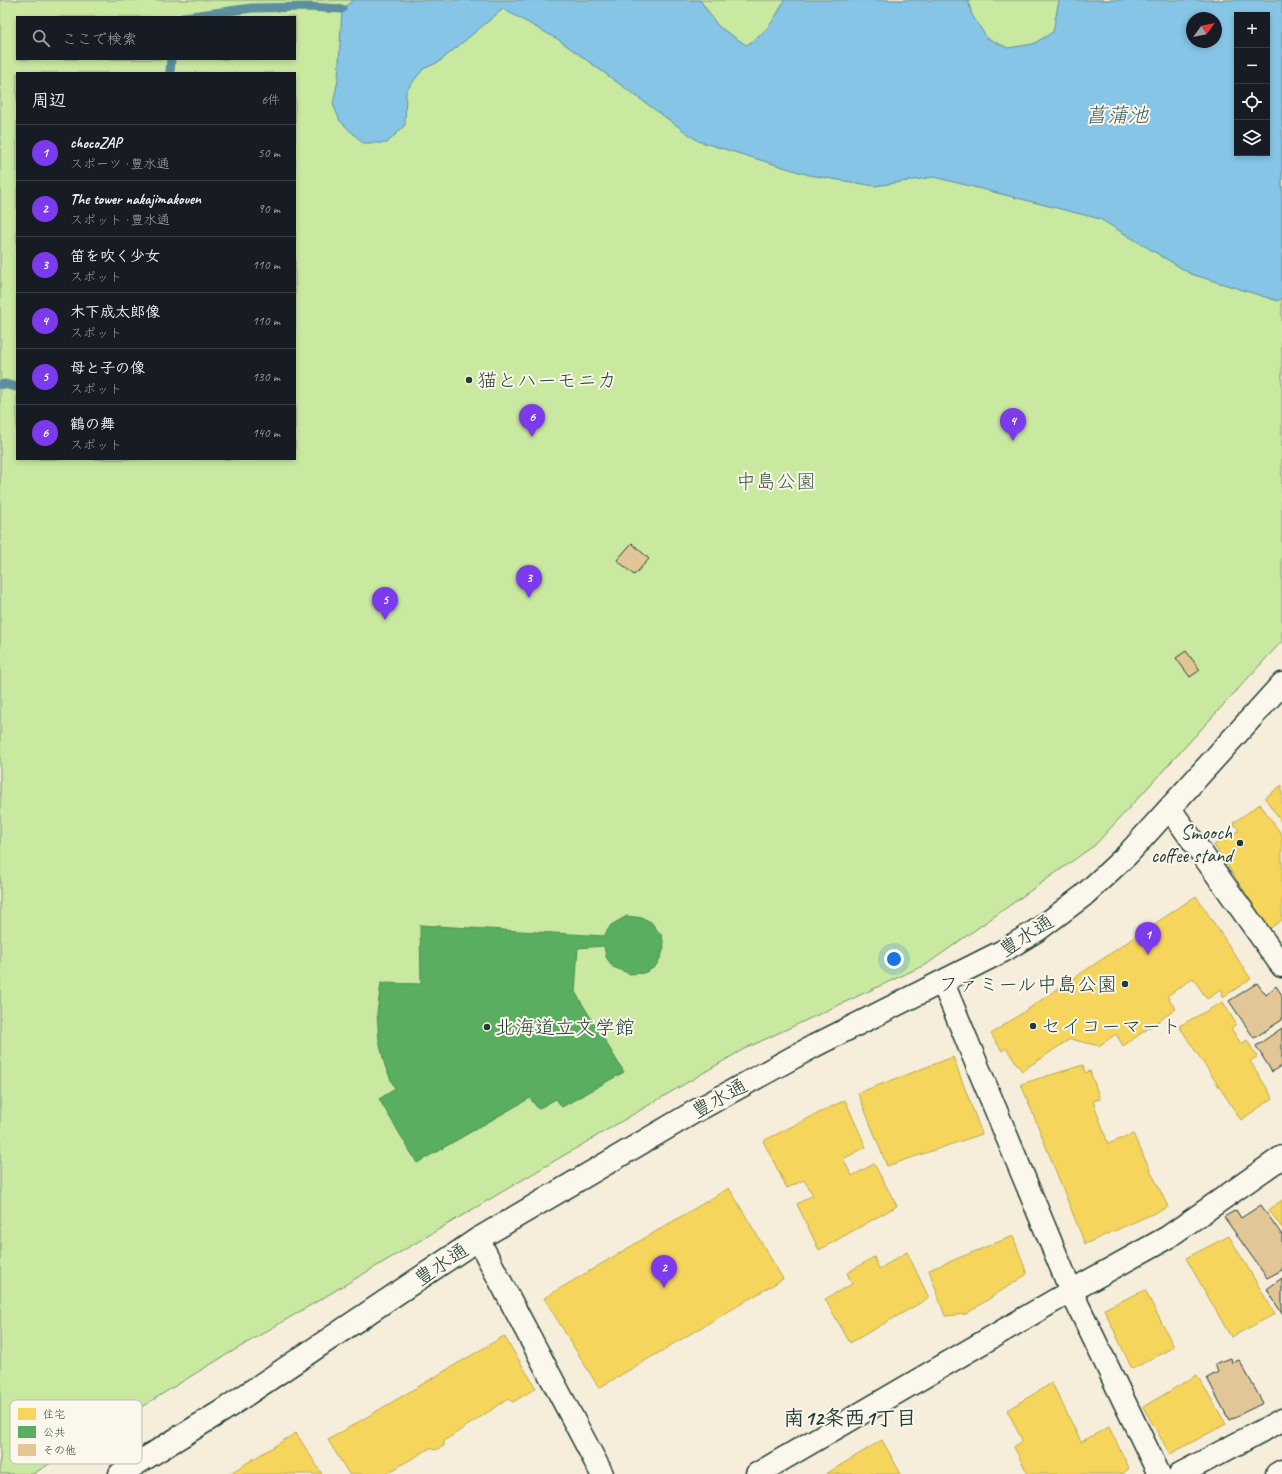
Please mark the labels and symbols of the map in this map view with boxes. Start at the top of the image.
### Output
north arrow [1186,12,1222,48]
water label: 菖蒲池 [1086,102,1149,128]
place label: 猫とハーモニカ [477,368,617,393]
marker: 猫とハーモニカ [464,375,474,385]
pin: 6 [519,404,545,437]
pin: 4 [1000,408,1026,441]
park label: 中島公園 [736,469,816,494]
pin: 3 [516,565,542,598]
pin: 5 [372,587,398,620]
place label: Smooch coffee stand [1151,820,1235,868]
marker: Smooch coffee stand [1235,838,1245,848]
street label: 豊水通 [994,909,1058,962]
pin: 1 [1135,922,1161,955]
your location [884,949,904,969]
place label: ファミール中島公園 [939,972,1117,997]
marker: ファミール中島公園 [1120,979,1130,989]
place label: セイコーマート [1041,1014,1181,1039]
place label: 北海道立文学館 [495,1015,635,1040]
marker: セイコーマート [1028,1021,1038,1031]
marker: 北海道立文学館 [482,1022,492,1032]
street label: 豊水通 [687,1073,752,1124]
street label: 豊水通 [409,1237,473,1292]
pin: 2 [651,1255,677,1288]
legend [10,1400,142,1464]
district label: 南12条西1丁目 [783,1405,917,1431]
text: 住宅 [43,1407,65,1421]
text: 公共 [43,1425,65,1439]
text: その他 [43,1443,76,1457]

